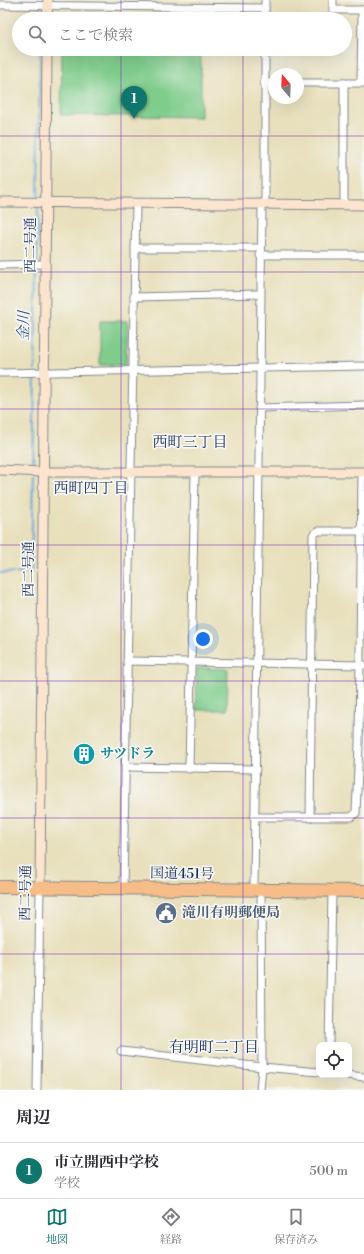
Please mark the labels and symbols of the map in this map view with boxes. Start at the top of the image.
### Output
north arrow [268,68,304,104]
pin: 1 [121,86,147,119]
street label: 西二号通 [22,217,40,273]
water label: 金川 [14,309,34,341]
district label: 西町三丁目 [152,433,228,452]
district label: 西町四丁目 [53,479,129,498]
street label: 西二号通 [20,541,38,597]
your location [193,629,213,649]
building icon: サツドラ [71,741,97,767]
place label: サツドラ [100,745,155,763]
street label: 国道451号 [150,864,214,884]
street label: 西二号通 [17,865,35,921]
public building icon: 滝川有明郵便局 [153,900,179,926]
place label: 滝川有明郵便局 [182,904,280,922]
district label: 有明町二丁目 [169,1038,259,1057]

